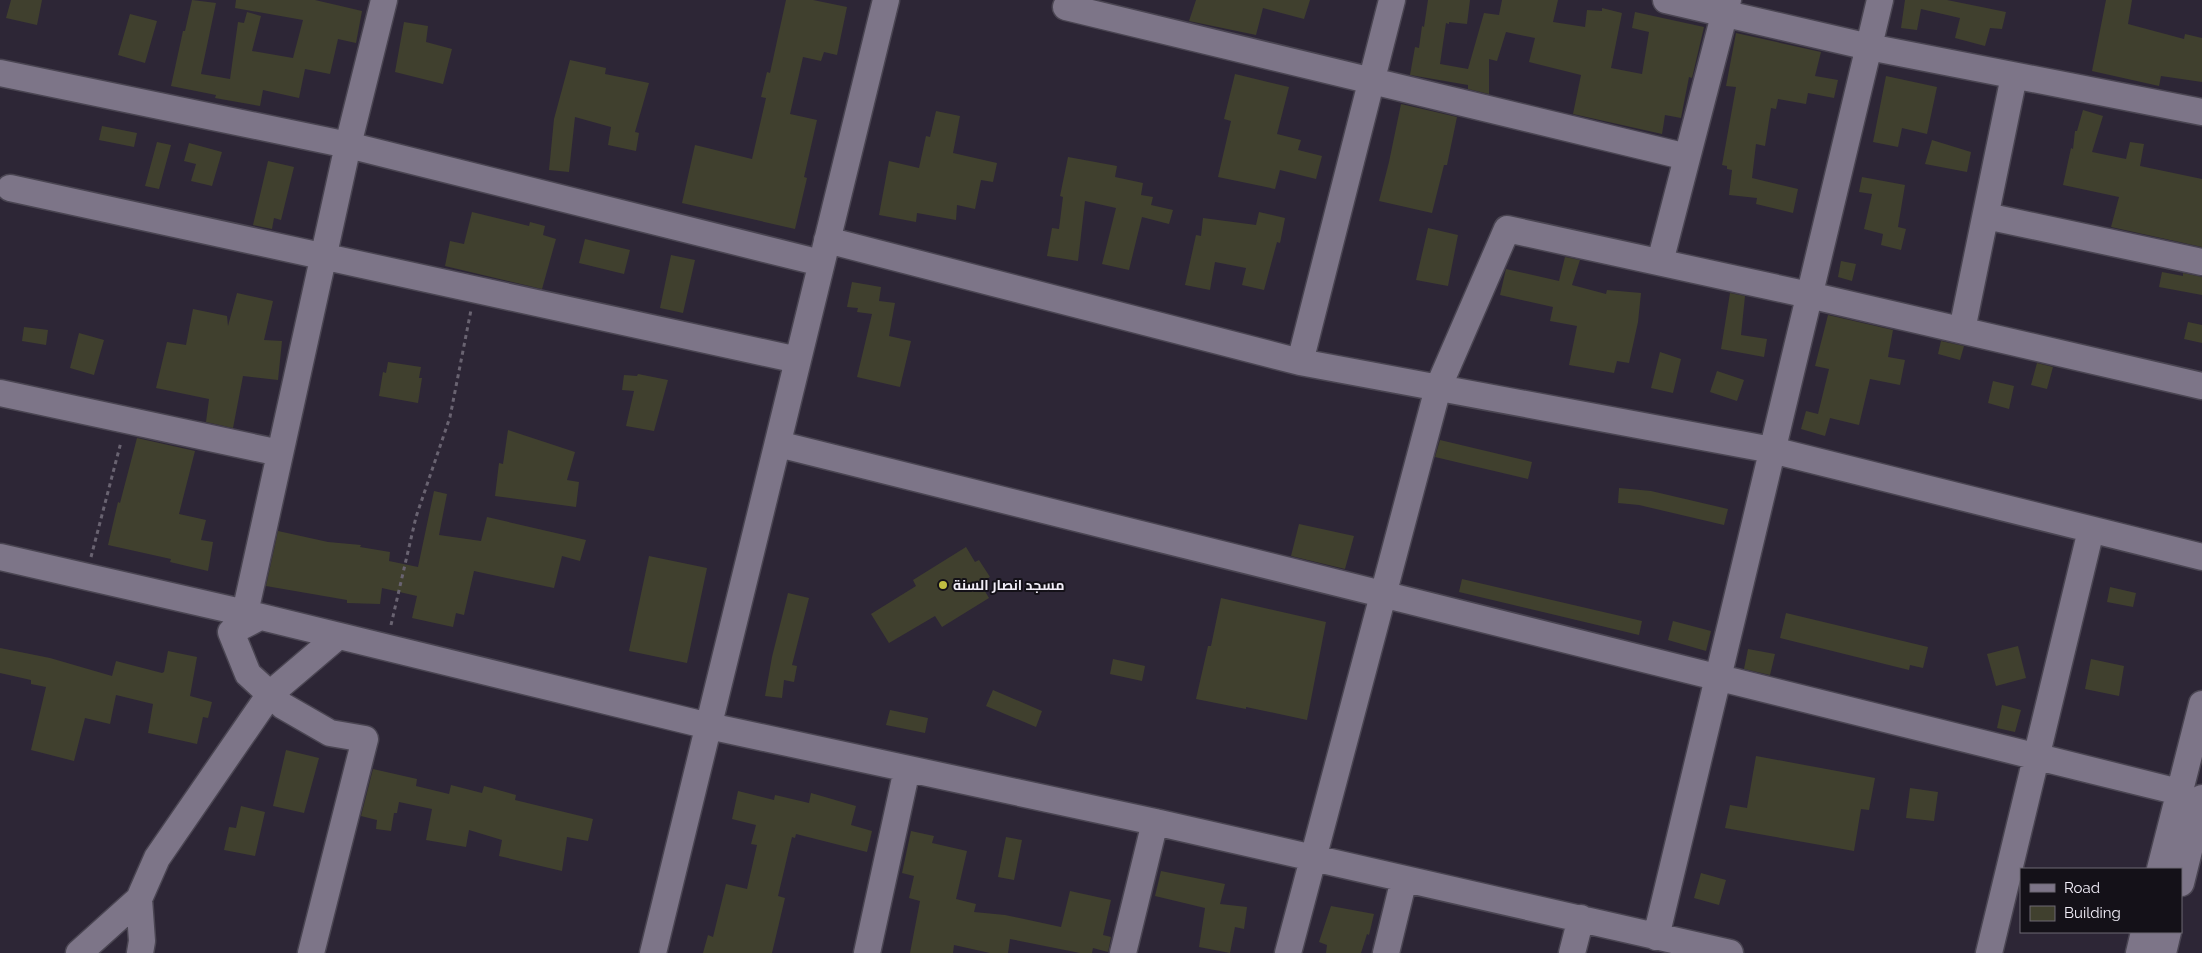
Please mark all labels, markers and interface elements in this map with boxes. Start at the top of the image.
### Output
place label: مسجد انصار السنة [953,577,1065,593]
marker: مسجد انصار السنة [937,579,949,591]
legend [2020,868,2182,933]
text: Road [2064,879,2100,897]
text: Building [2064,904,2121,922]

